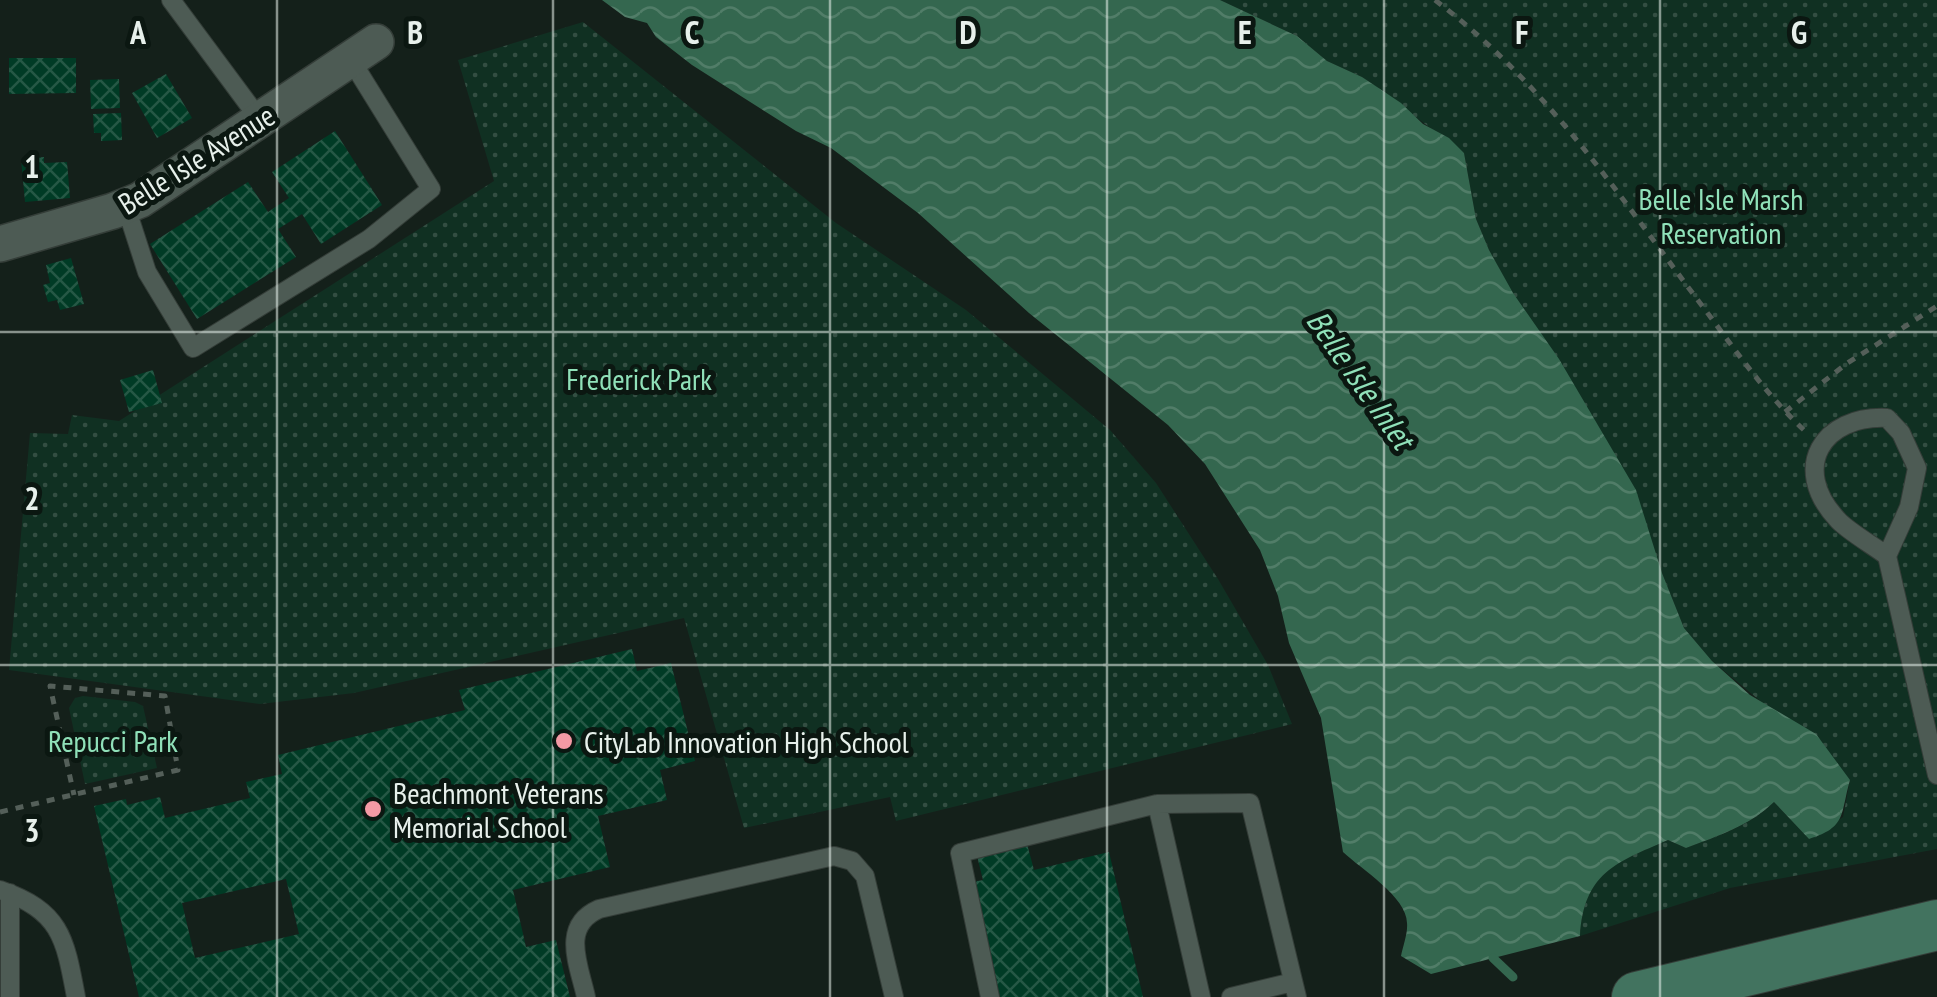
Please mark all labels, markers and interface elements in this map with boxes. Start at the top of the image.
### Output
text: A [129,11,147,53]
text: B [407,11,423,53]
text: C [685,11,700,53]
text: D [959,11,977,53]
text: E [1238,11,1252,53]
text: F [1515,11,1529,53]
text: G [1791,11,1807,53]
street label: Belle Isle Avenue [111,96,281,222]
text: 1 [24,145,40,187]
park label: Belle Isle Marsh Reservation [1639,179,1803,252]
water label: Belle Isle Inlet [1298,301,1426,459]
park label: Frederick Park [566,359,712,398]
text: 2 [24,477,40,519]
park label: Repucci Park [48,721,178,760]
place label: CityLab Innovation High School [584,722,909,761]
marker: CityLab Innovation High School [553,730,575,752]
place label: Beachmont Veterans Memorial School [393,773,604,846]
marker: Beachmont Veterans Memorial School [362,798,384,820]
text: 3 [24,809,40,851]

